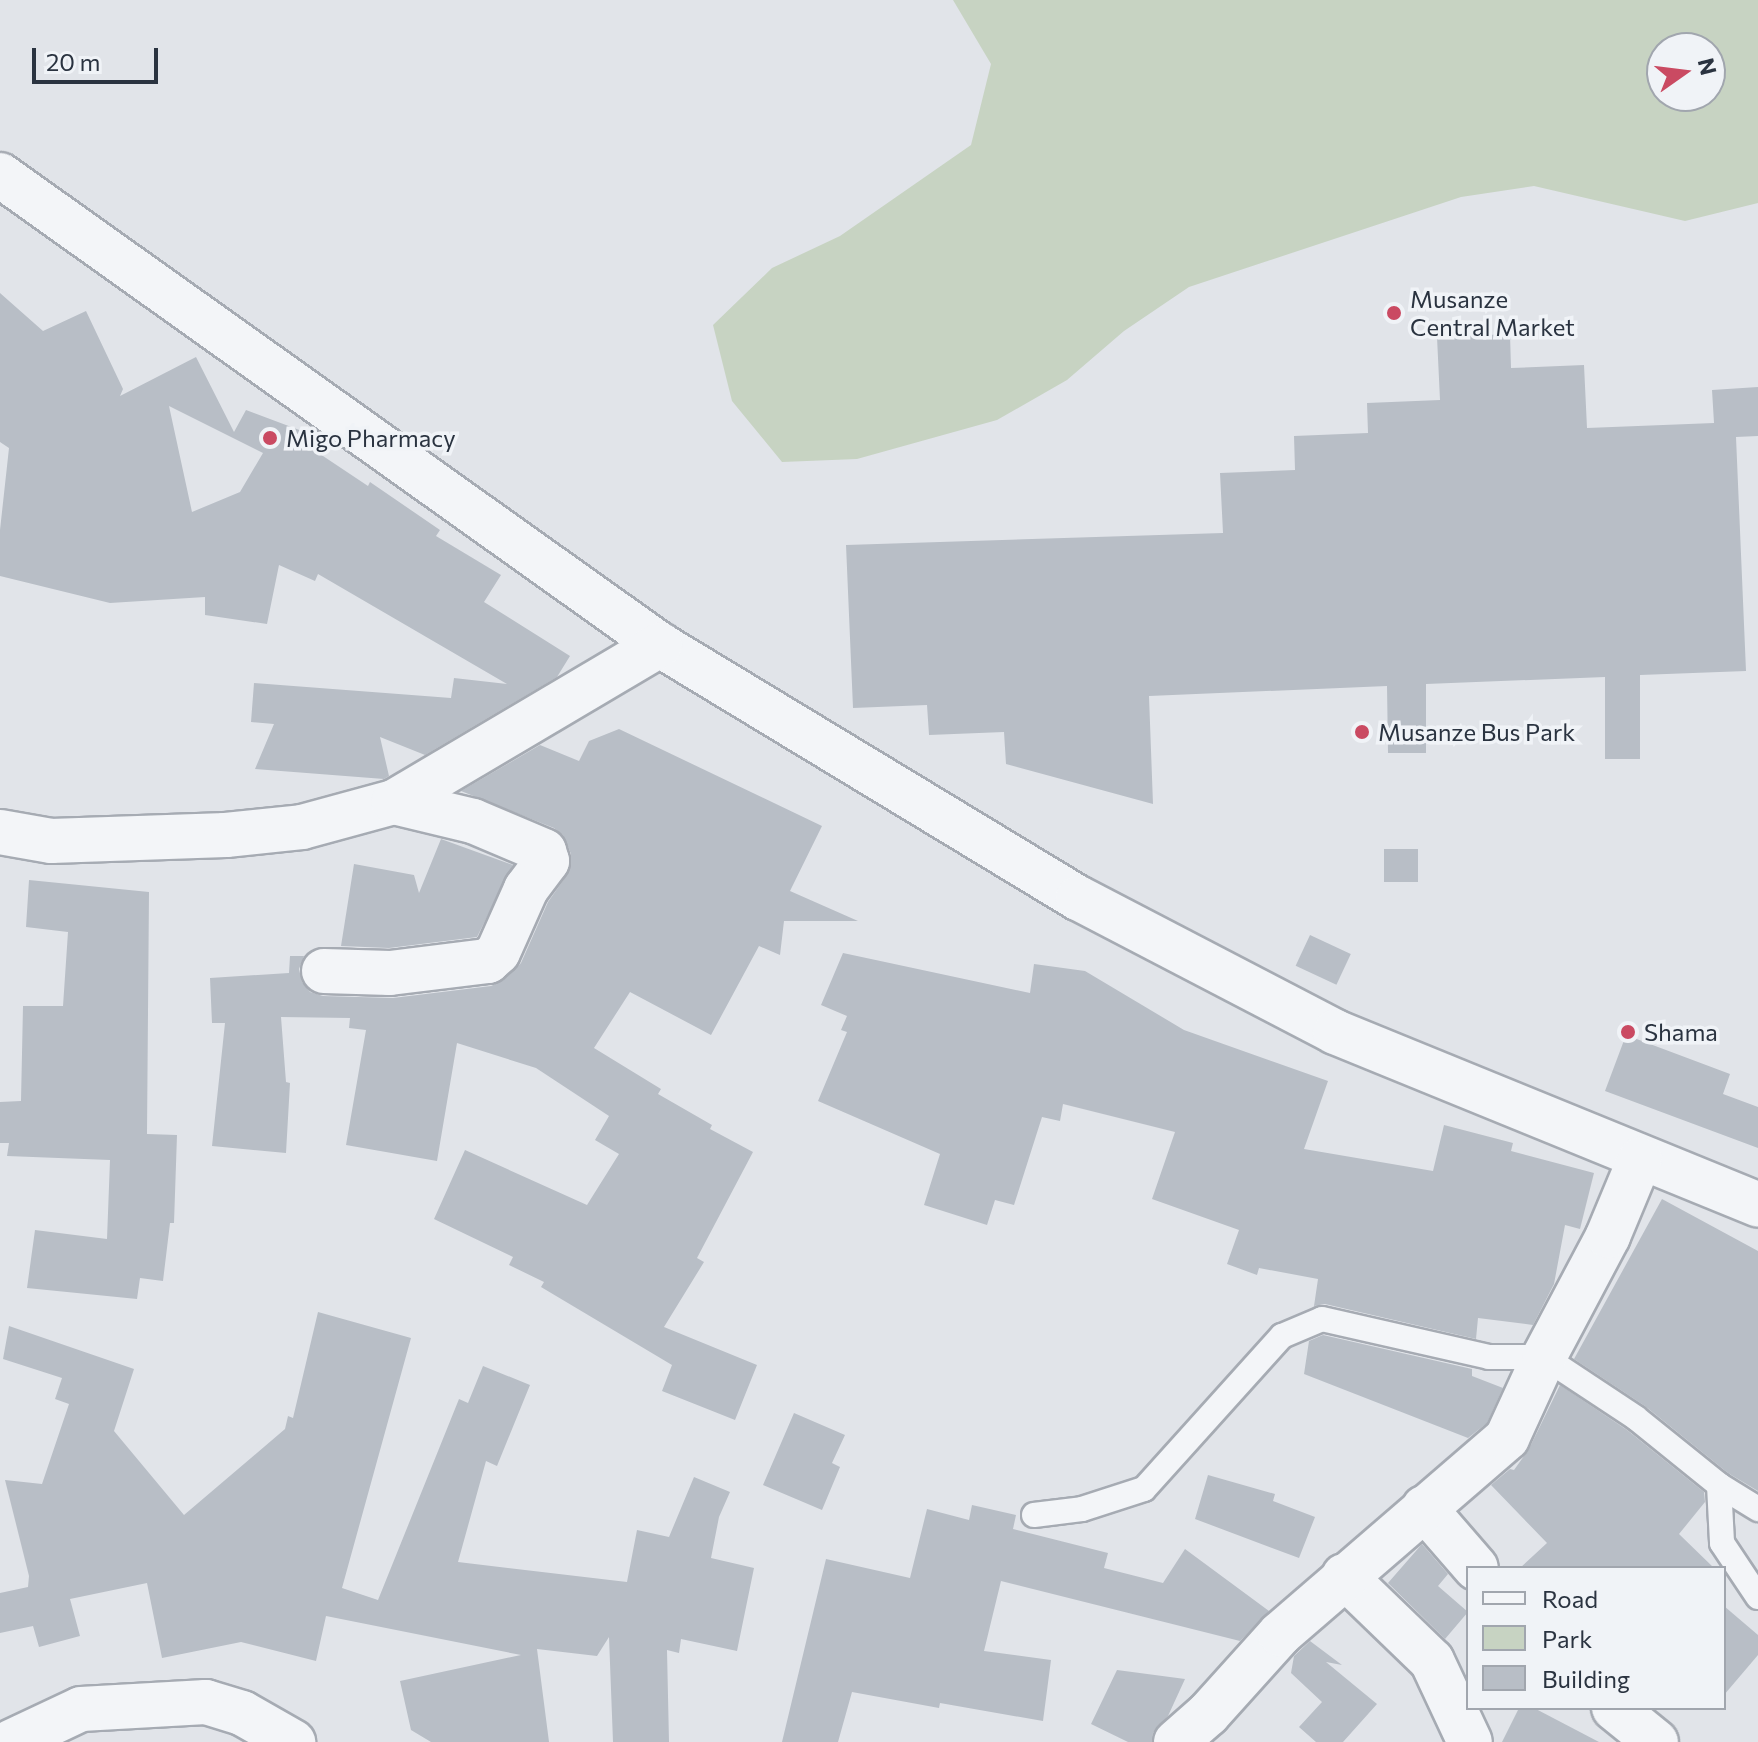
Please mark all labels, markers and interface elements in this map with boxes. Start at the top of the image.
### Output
scale bar [36,32,162,82]
north arrow [1646,32,1726,112]
text: 20 m [46,47,100,76]
text: N [1693,55,1723,78]
place label: Musanze Central Market [1410,285,1575,341]
marker: Musanze Central Market [1385,304,1403,322]
place label: Migo Pharmacy [286,424,456,452]
marker: Migo Pharmacy [261,429,279,447]
place label: Musanze Bus Park [1378,718,1575,746]
marker: Musanze Bus Park [1353,723,1371,741]
place label: Shama [1644,1018,1718,1046]
marker: Shama [1619,1023,1637,1041]
legend [1466,1566,1726,1710]
text: Road [1542,1584,1598,1613]
text: Park [1542,1624,1592,1653]
text: Building [1542,1664,1630,1693]

